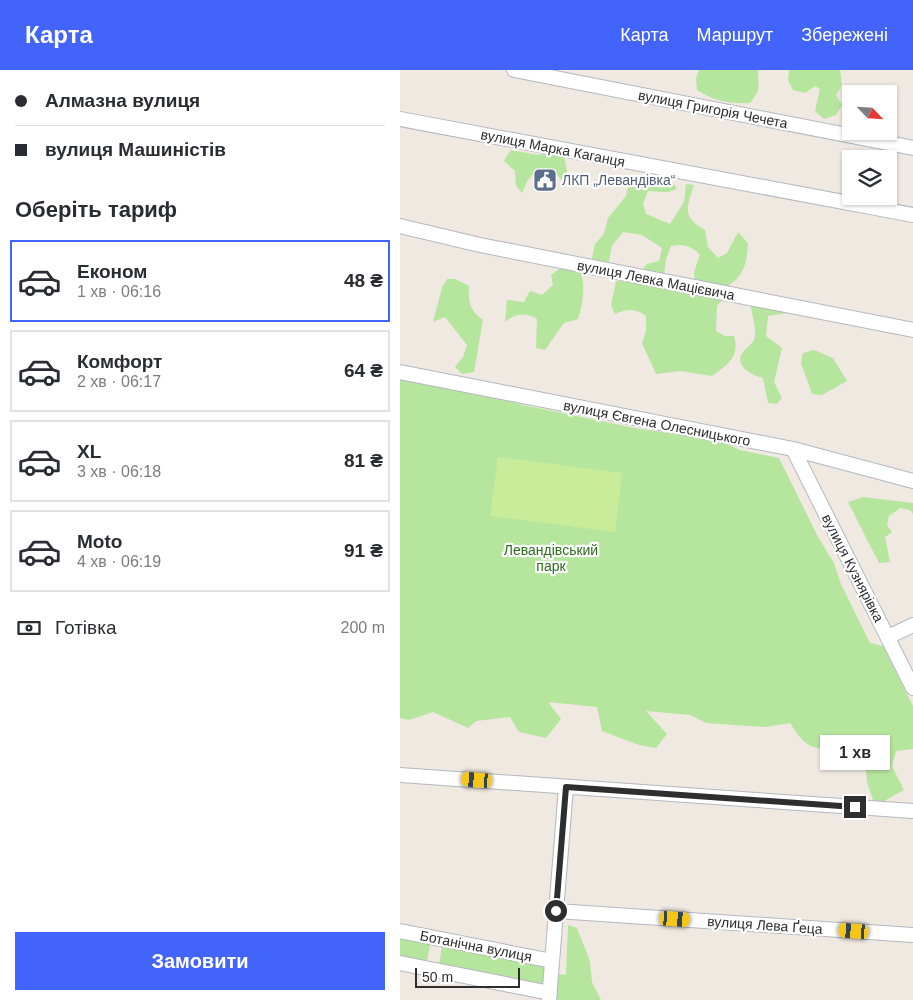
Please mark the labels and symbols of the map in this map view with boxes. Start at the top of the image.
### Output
north arrow [842,85,898,140]
street label: вулиця Григорія Чечета [637,87,789,131]
street label: вулиця Марка Каганця [479,126,627,170]
public building icon: ЛКП „Левандівка“ [532,167,558,193]
place label: ЛКП „Левандівка“ [562,172,676,188]
street label: вулиця Левка Мацієвича [576,257,736,303]
street label: вулиця Євгена Олесницького [562,397,752,449]
street label: вулиця Кузнярівка [819,511,887,625]
park label: Левандівський парк [504,542,598,574]
callout: 1 хв [820,734,890,770]
car [461,771,492,789]
route end [844,796,866,818]
route start [545,900,567,922]
car [659,910,690,928]
street label: вулиця Лева Ґеца [707,913,823,937]
car [838,922,869,940]
street label: Ботанічна вулиця [419,927,533,965]
scale bar [415,965,520,988]

